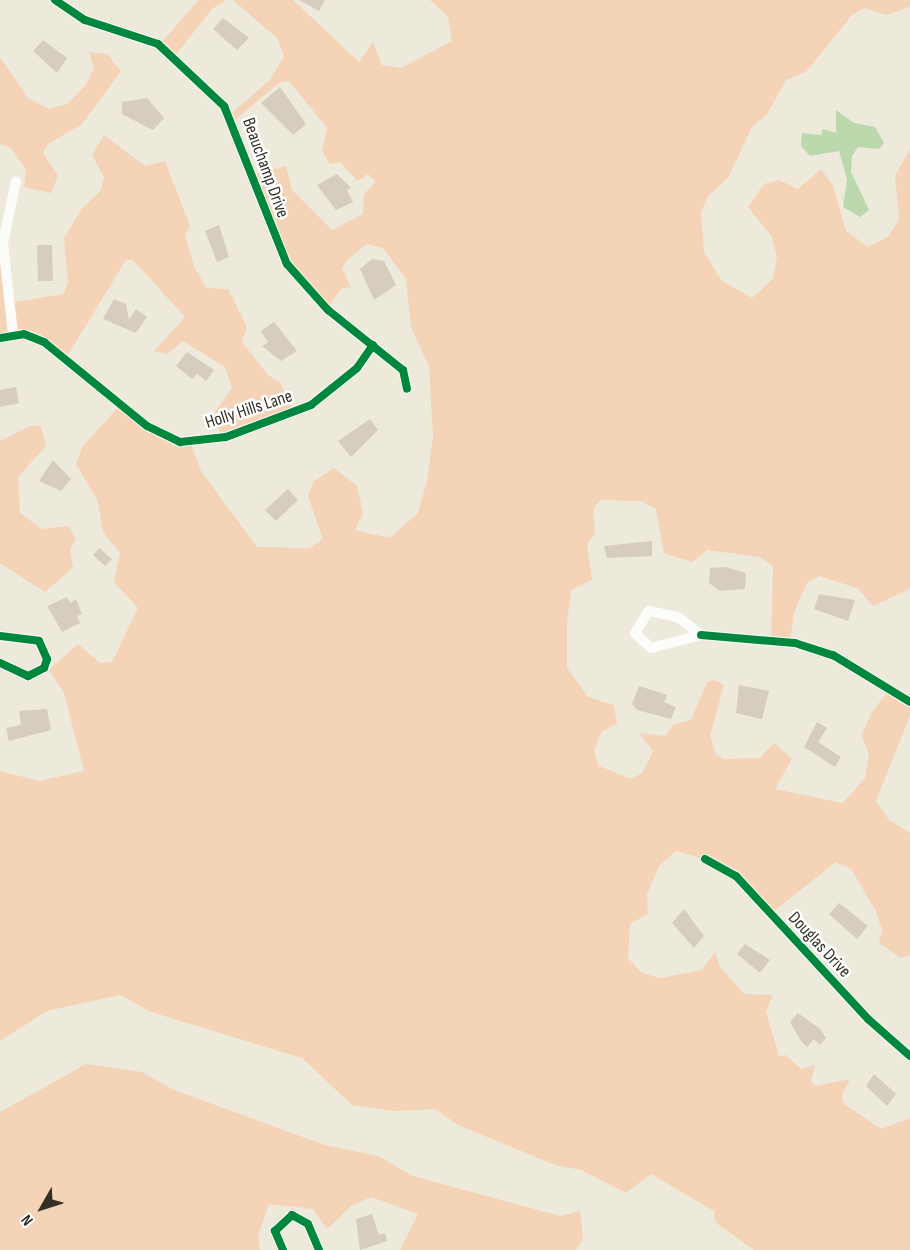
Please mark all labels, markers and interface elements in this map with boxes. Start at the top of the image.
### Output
street label: Beauchamp Drive [237,115,293,221]
street label: Holly Hills Lane [203,386,295,434]
street label: Douglas Drive [783,908,855,982]
north arrow [12,1178,72,1238]
text: N [18,1210,38,1229]

